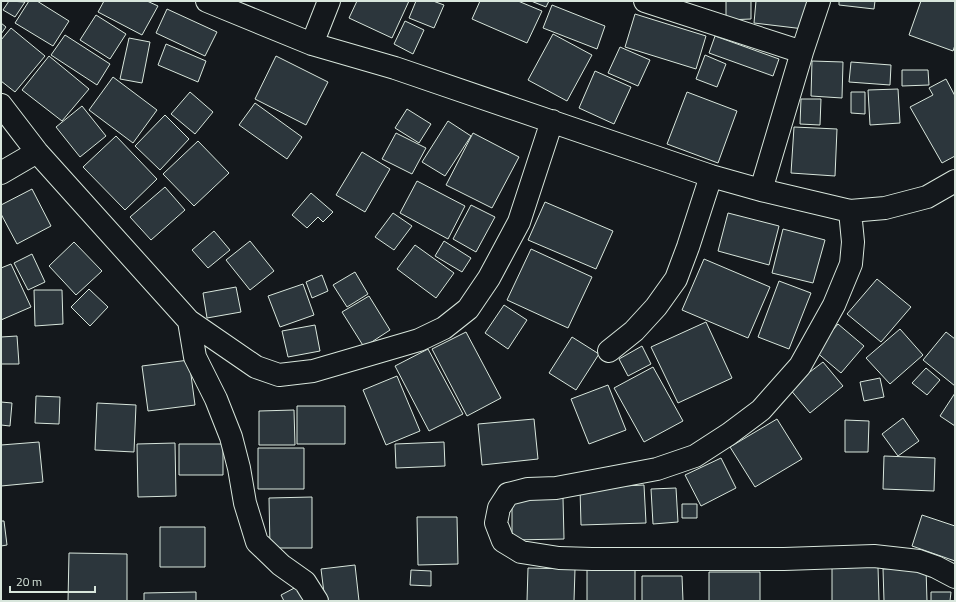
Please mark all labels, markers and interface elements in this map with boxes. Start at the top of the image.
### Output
scale bar [10,568,95,594]
text: 20 m [16,572,42,591]

